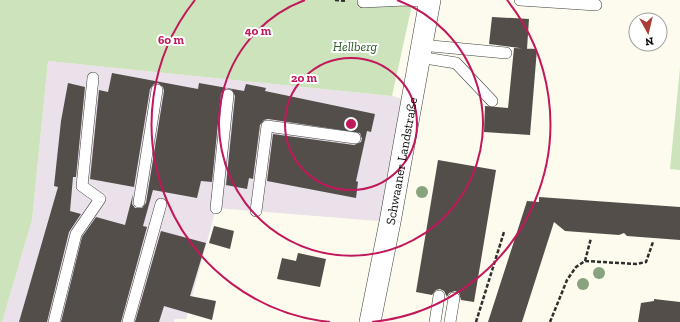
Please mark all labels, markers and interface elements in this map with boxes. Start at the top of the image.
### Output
north arrow [628,12,668,52]
text: 40 m [245,24,272,38]
text: 60 m [158,33,185,47]
text: N [644,34,654,49]
park label: Hellberg [333,39,378,54]
text: 20 m [291,71,318,85]
street label: Schwaaner Landstraße [383,96,420,226]
centre of rings [344,117,358,131]

